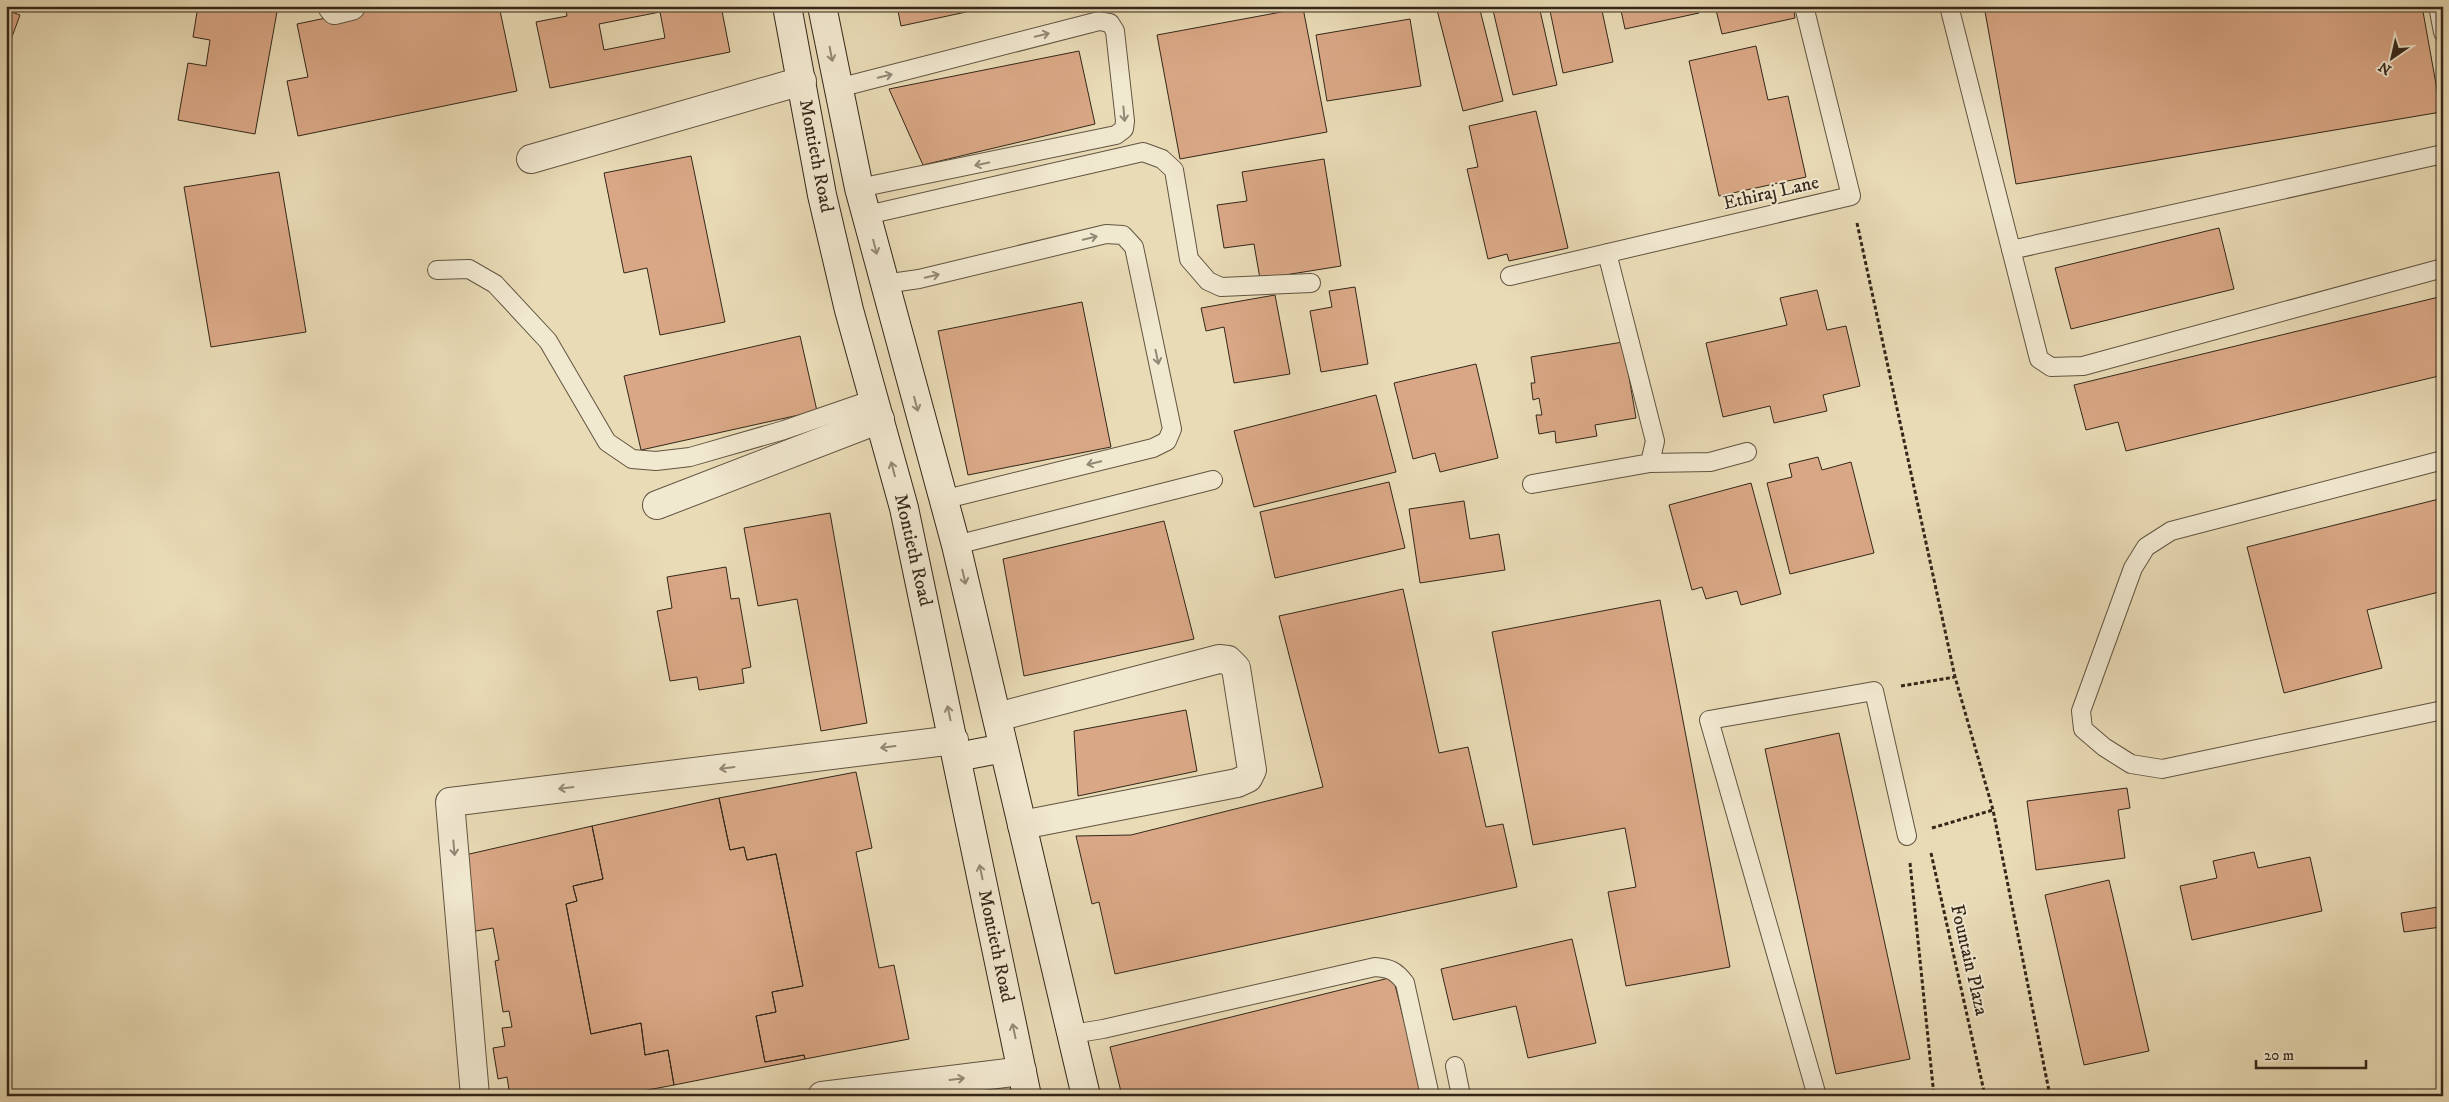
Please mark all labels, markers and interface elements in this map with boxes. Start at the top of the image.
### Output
one-way arrow [1034,30,1050,40]
north arrow [2366,32,2416,82]
one-way arrow [827,46,837,62]
text: N [2375,57,2395,79]
one-way arrow [876,71,892,80]
street label: Montieth Road [794,98,838,215]
one-way arrow [1119,106,1129,122]
one-way arrow [975,159,991,169]
street label: Ethiraj Lane [1721,171,1821,215]
one-way arrow [1082,233,1098,242]
one-way arrow [871,238,880,254]
one-way arrow [924,271,940,280]
one-way arrow [1153,349,1162,365]
one-way arrow [912,395,922,411]
one-way arrow [1087,459,1103,468]
one-way arrow [888,461,898,477]
street label: Montieth Road [889,492,937,609]
one-way arrow [960,569,969,585]
one-way arrow [943,705,953,721]
one-way arrow [881,743,897,753]
one-way arrow [719,763,735,773]
one-way arrow [558,783,574,793]
one-way arrow [449,840,459,856]
one-way arrow [976,864,985,880]
street label: Montieth Road [973,888,1019,1005]
street label: Fountain Plaza [1945,902,1993,1018]
one-way arrow [1009,1023,1018,1039]
scale bar [2256,1037,2366,1069]
text: 20 m [2264,1046,2294,1065]
one-way arrow [949,1073,965,1083]

